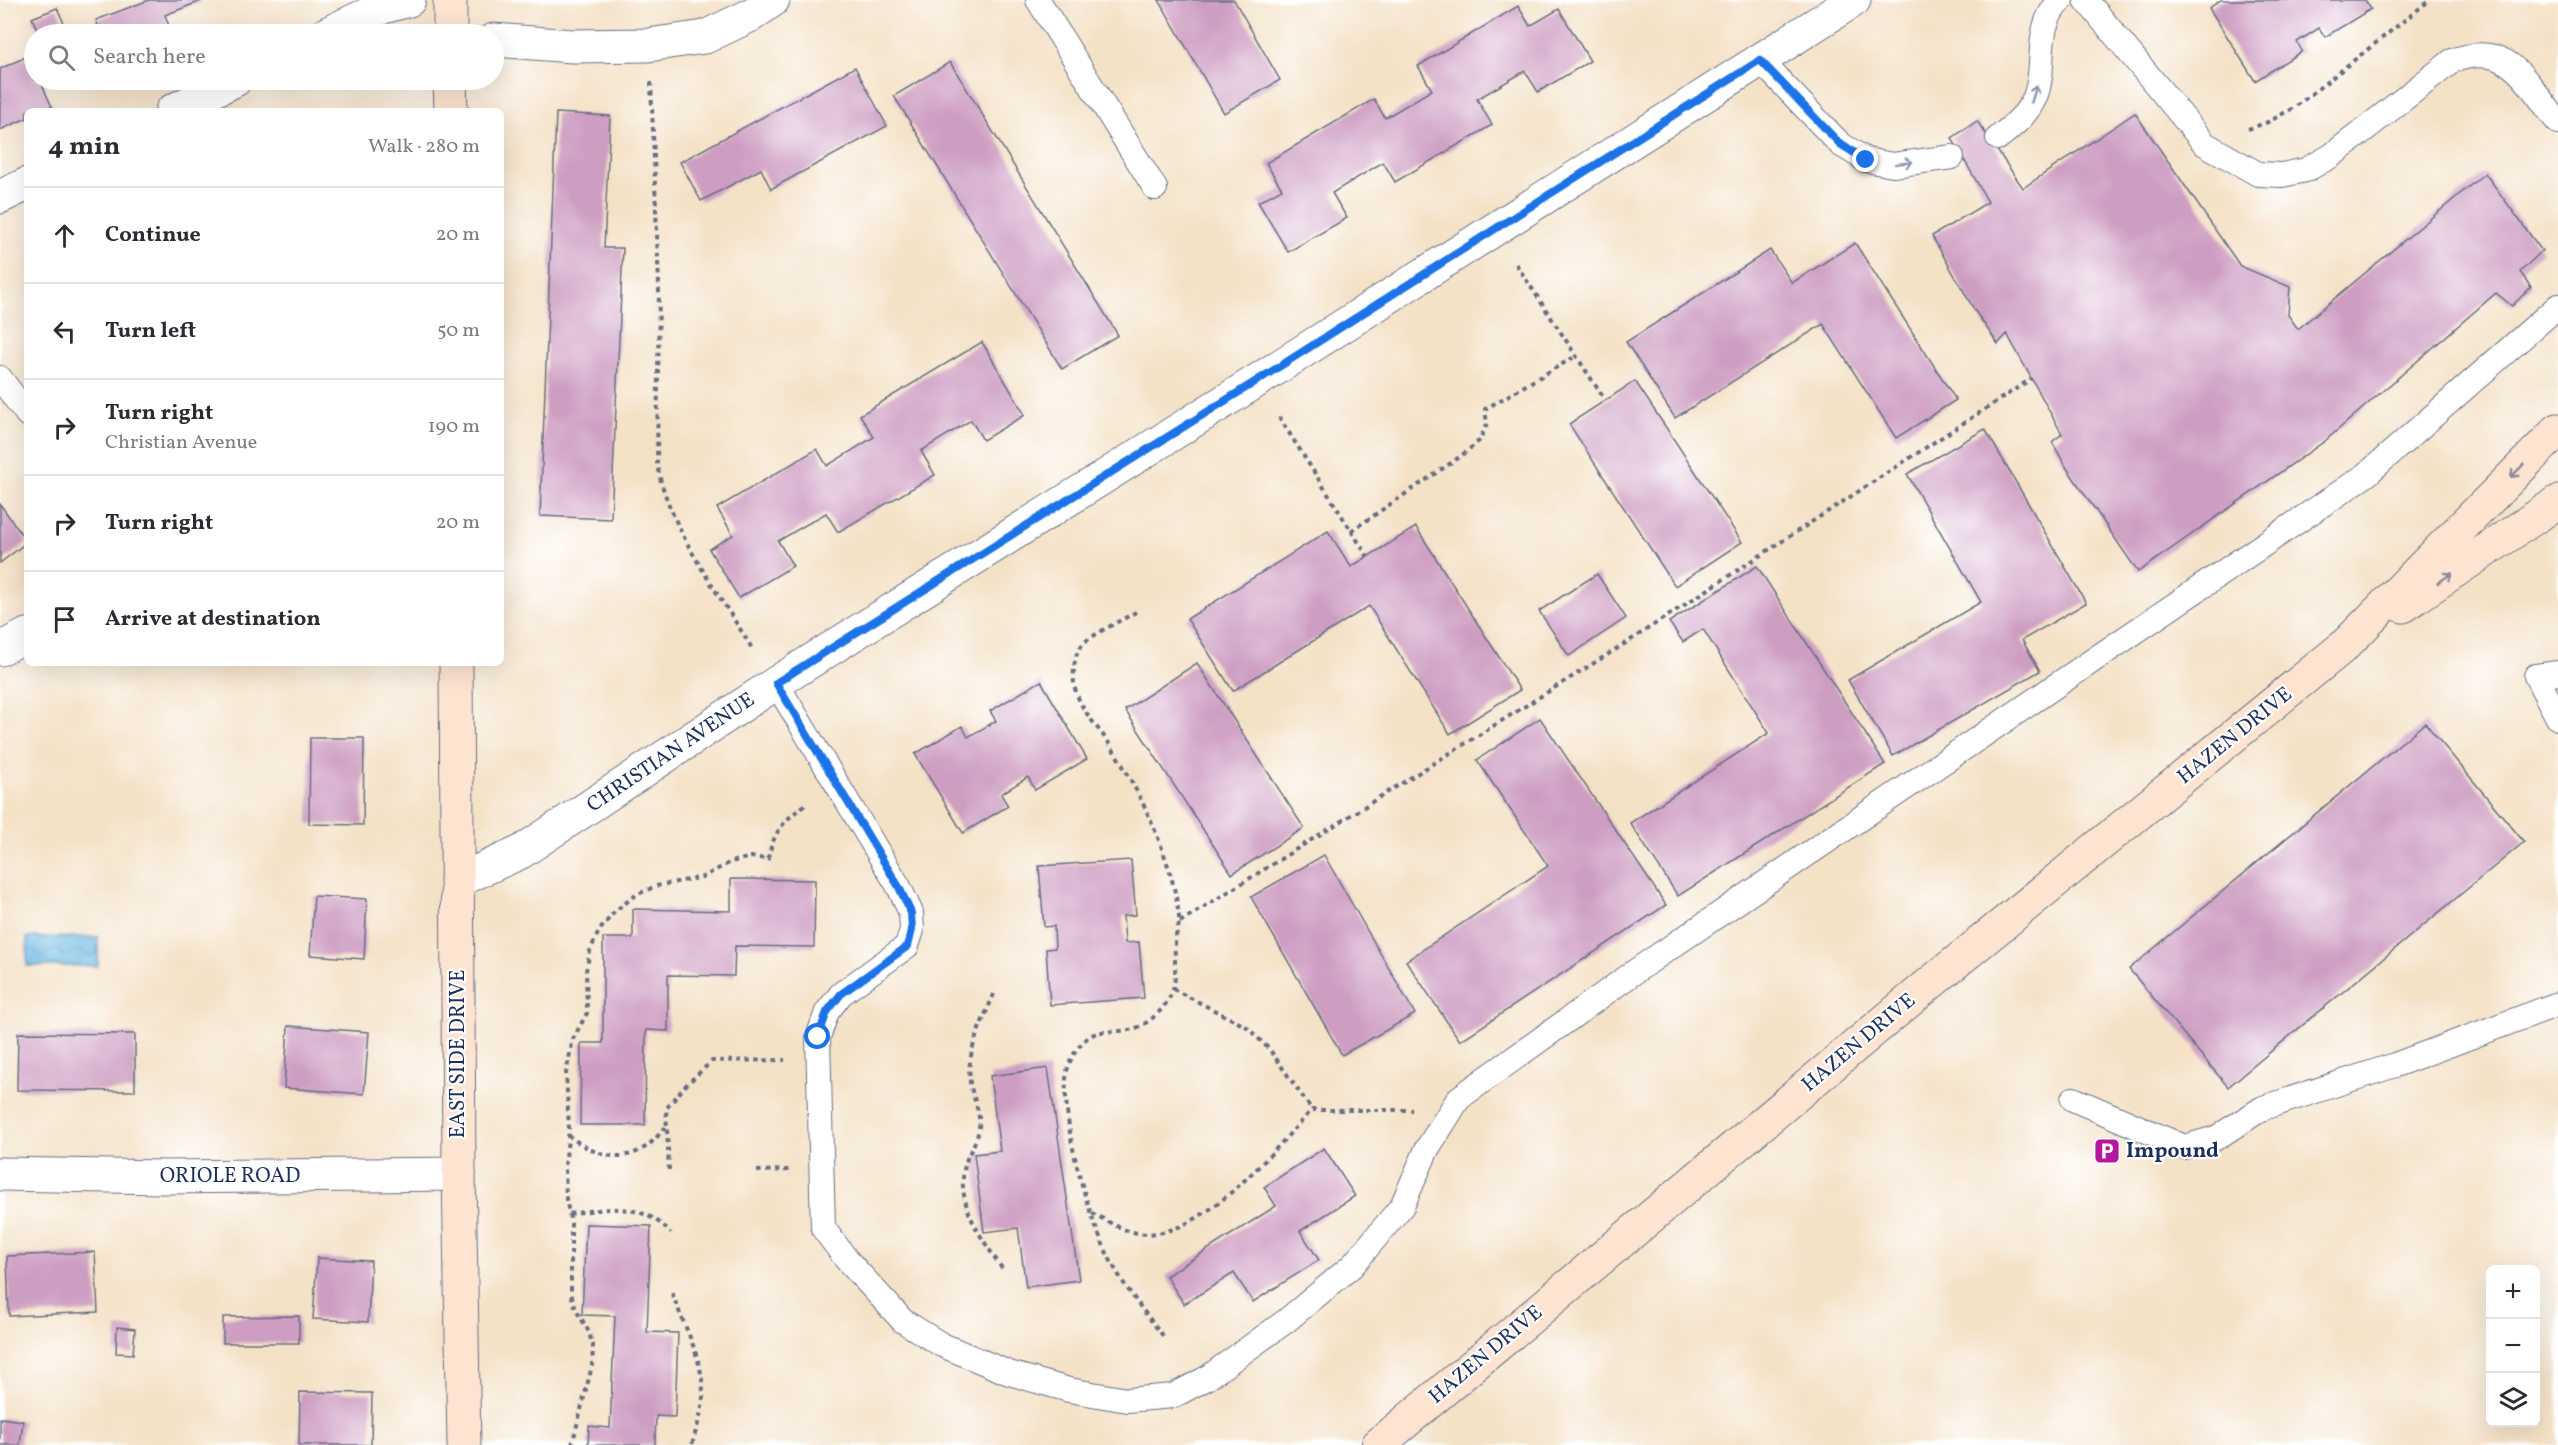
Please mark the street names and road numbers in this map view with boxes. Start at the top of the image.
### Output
street label: HAZEN DRIVE [2171,681,2299,791]
street label: CHRISTIAN AVENUE [581,686,761,820]
street label: EAST SIDE DRIVE [444,969,473,1139]
street label: HAZEN DRIVE [1796,987,1922,1099]
street label: ORIOLE ROAD [160,1162,300,1191]
street label: HAZEN DRIVE [1423,1299,1549,1411]

